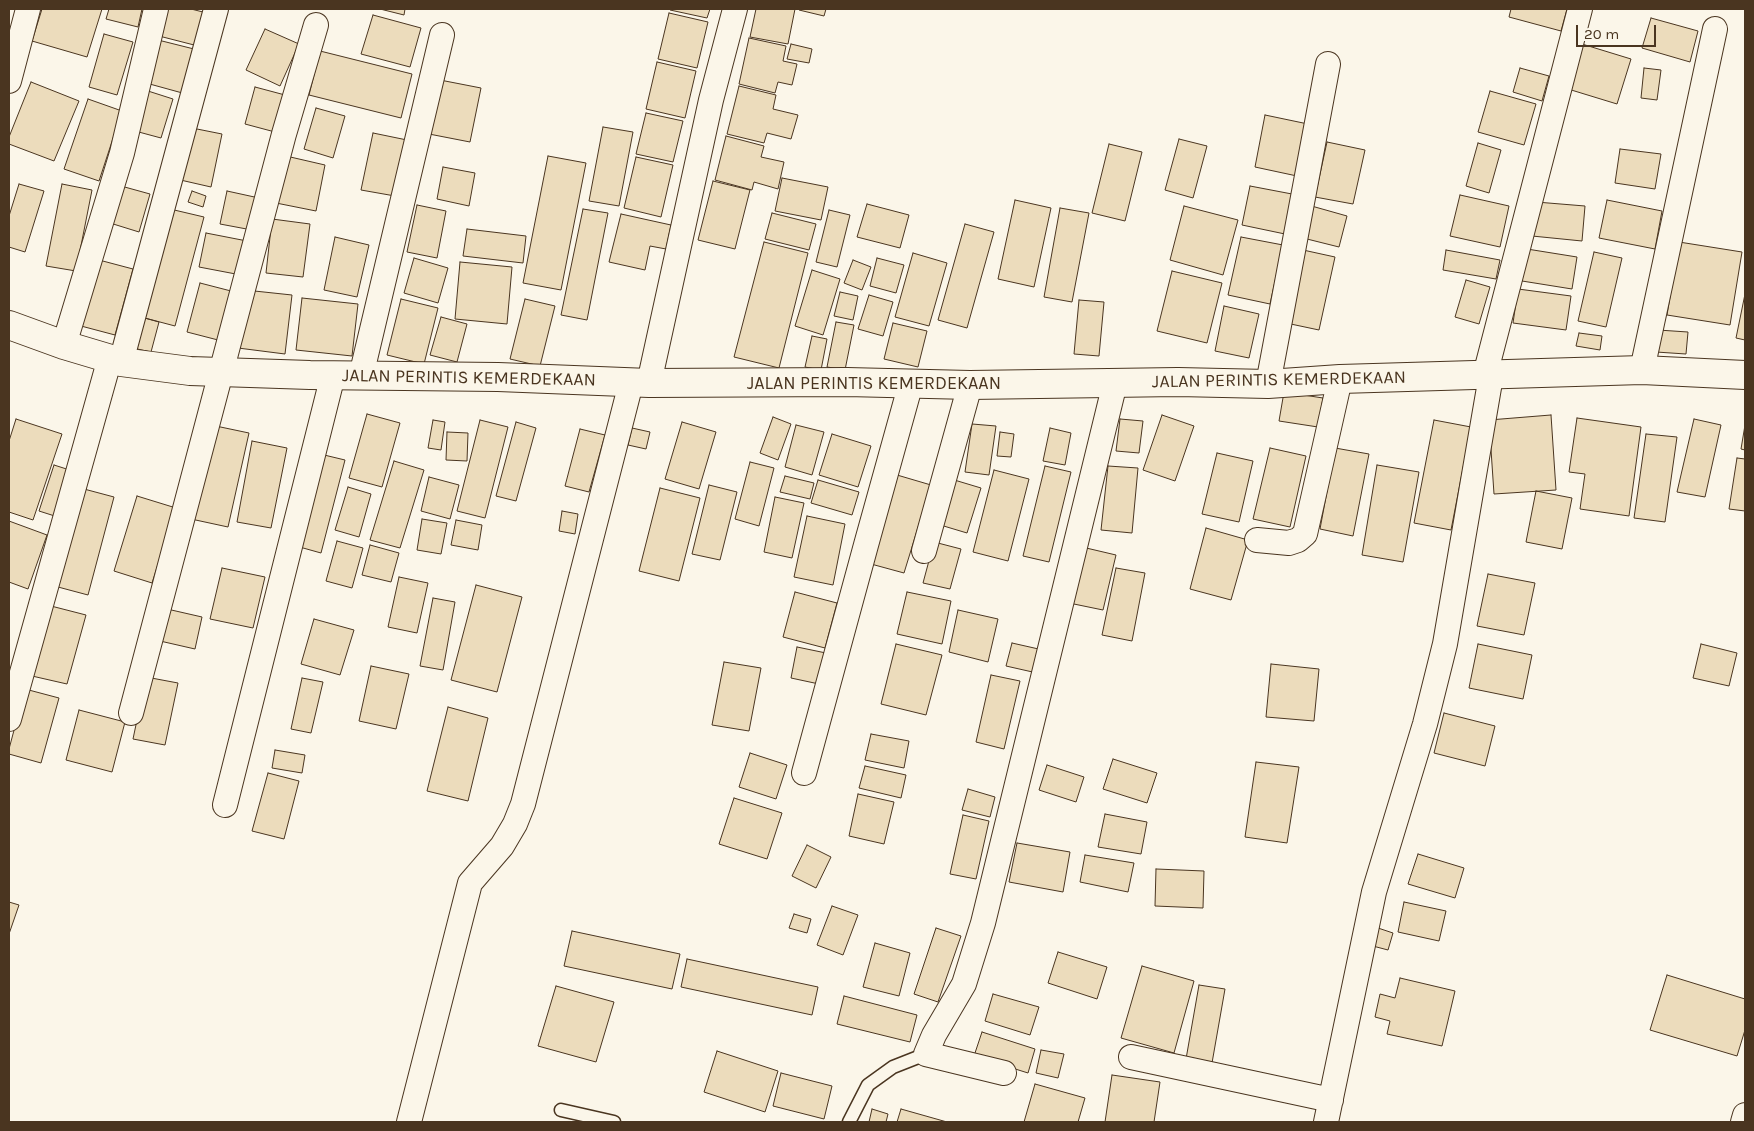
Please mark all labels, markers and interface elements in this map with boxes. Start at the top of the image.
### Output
scale bar [1579,15,1659,47]
text: 20 m [1584,25,1619,43]
street label: JALAN PERINTIS KEMERDEKAAN [342,365,596,391]
street label: JALAN PERINTIS KEMERDEKAAN [1152,367,1406,393]
street label: JALAN PERINTIS KEMERDEKAAN [747,373,1001,395]

